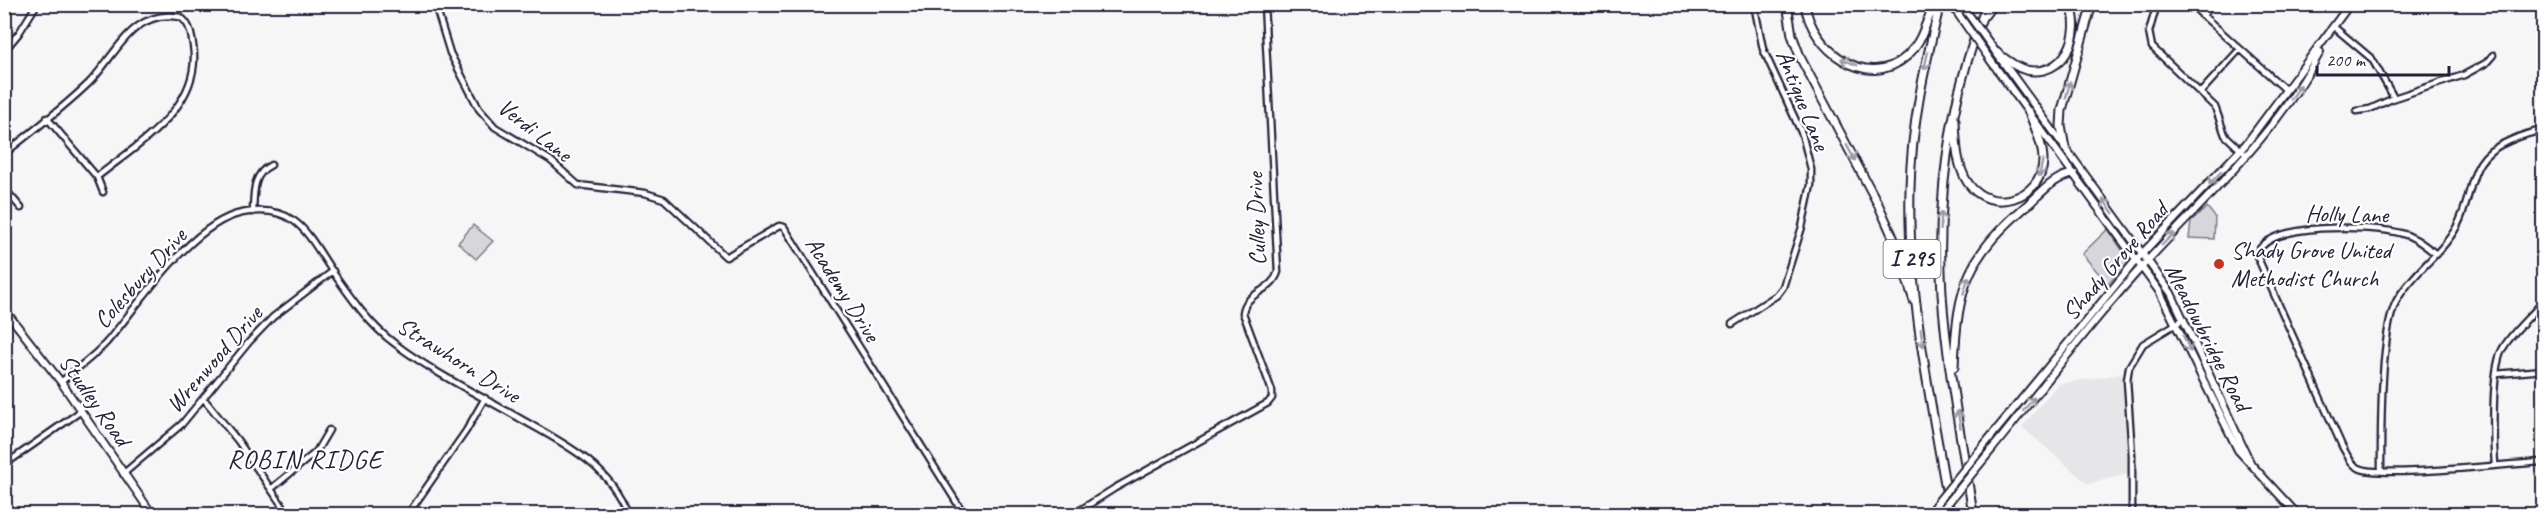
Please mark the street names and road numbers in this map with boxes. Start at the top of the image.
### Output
street label: Antique Lane [1769,45,1838,157]
street label: Verdi Lane [492,92,580,170]
street label: Culley Drive [1239,170,1273,266]
street label: Shady Grove Road [2055,193,2177,326]
street label: Holly Lane [2305,198,2391,230]
street label: Colesbury Drive [87,220,194,334]
street label: Academy Drive [799,231,888,349]
road number: I 295 [1884,240,1940,278]
street label: Meadowbridge Road [2158,258,2260,419]
street label: Wrenwood Drive [159,298,270,419]
street label: Strawhorn Drive [392,310,528,411]
street label: Studley Road [53,348,140,455]

